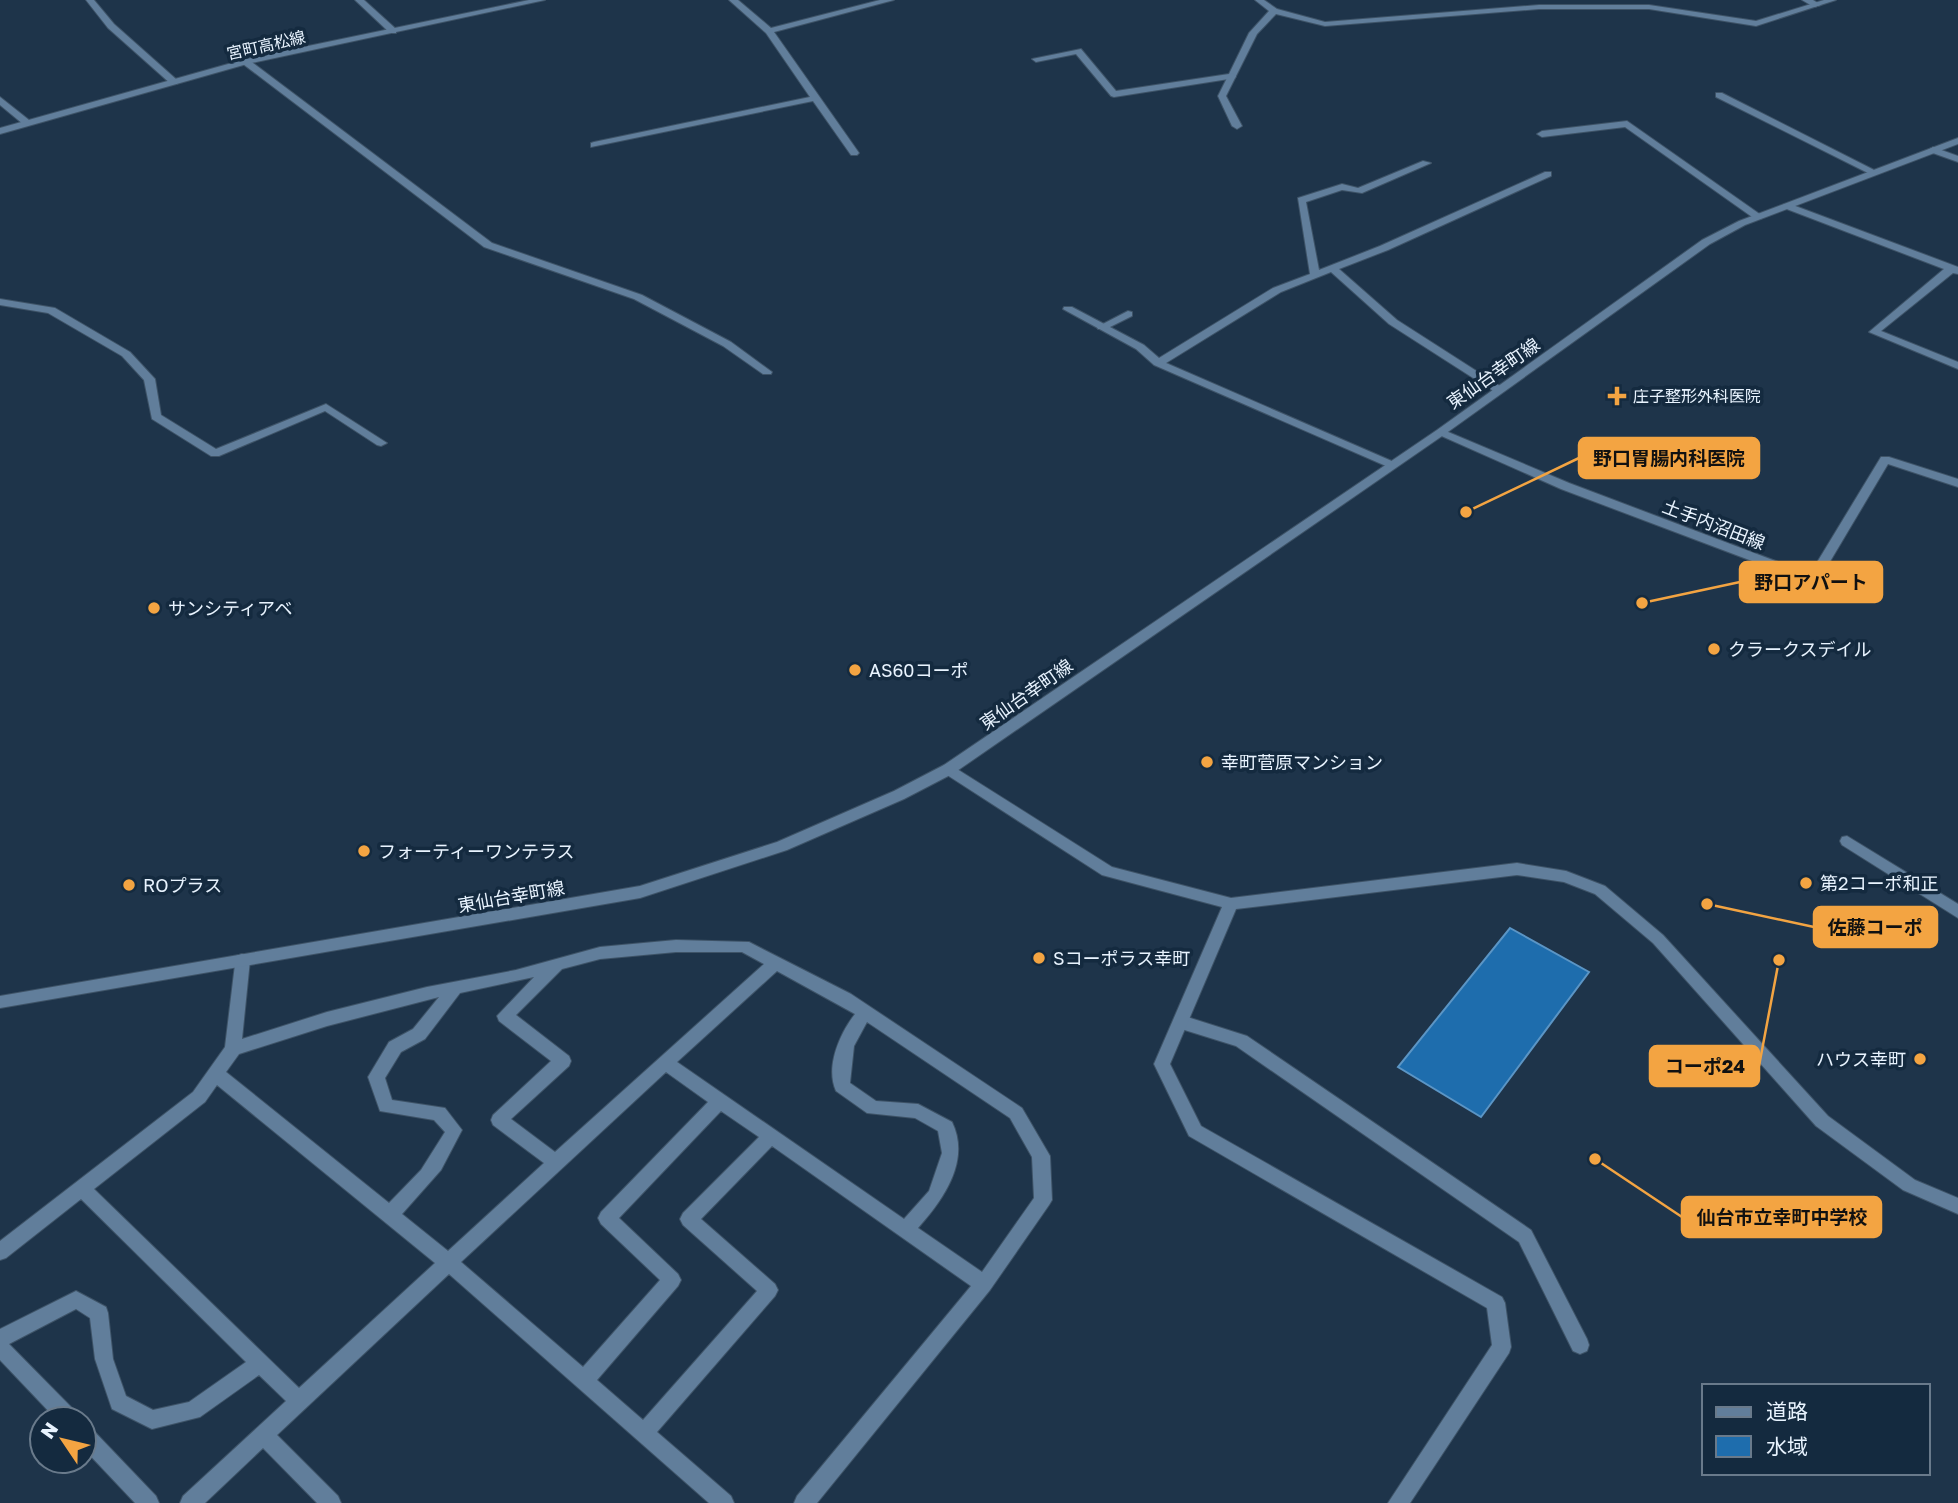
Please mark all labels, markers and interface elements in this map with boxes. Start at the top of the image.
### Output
street label: 宮町高松線 [225,26,307,64]
street label: 東仙台幸町線 [1442,333,1544,413]
marker: 庄子整形外科医院 [1607,386,1627,406]
place label: 庄子整形外科医院 [1633,386,1761,406]
callout: 野口胃腸内科医院 [1579,438,1759,478]
text: 野口胃腸内科医院 [1593,446,1745,469]
street label: 土手内沼田線 [1660,494,1768,554]
callout: 野口アパート [1740,562,1882,602]
text: 野口アパート [1754,570,1868,593]
place label: サンシティアベ [168,597,293,619]
marker: サンシティアベ [146,600,162,616]
place label: クラークスデイル [1728,638,1871,660]
marker: クラークスデイル [1706,641,1722,657]
street label: 東仙台幸町線 [975,654,1077,734]
place label: AS60コーポ [869,659,968,681]
marker: AS60コーポ [847,662,863,678]
place label: 幸町菅原マンション [1221,751,1383,773]
marker: 幸町菅原マンション [1199,754,1215,770]
place label: フォーティーワンテラス [378,840,575,862]
marker: フォーティーワンテラス [356,843,372,859]
place label: 第2コーポ和正 [1820,872,1938,894]
place label: ROプラス [143,874,222,896]
marker: 第2コーポ和正 [1798,875,1814,891]
street label: 東仙台幸町線 [456,876,566,916]
marker: ROプラス [121,877,137,893]
callout: 佐藤コーポ [1814,907,1937,947]
text: 佐藤コーポ [1827,915,1923,938]
place label: Sコーポラス幸町 [1053,947,1190,969]
marker: Sコーポラス幸町 [1031,950,1047,966]
callout: コーポ24 [1650,1046,1759,1086]
place label: ハウス幸町 [1816,1048,1906,1070]
marker: ハウス幸町 [1912,1051,1928,1067]
text: コーポ24 [1665,1054,1745,1077]
callout: 仙台市立幸町中学校 [1682,1197,1881,1237]
text: 仙台市立幸町中学校 [1696,1205,1868,1228]
legend [1702,1384,1930,1475]
text: 道路 [1766,1398,1808,1424]
north arrow [28,1405,98,1475]
text: N [35,1417,62,1442]
text: 水域 [1766,1433,1808,1459]

